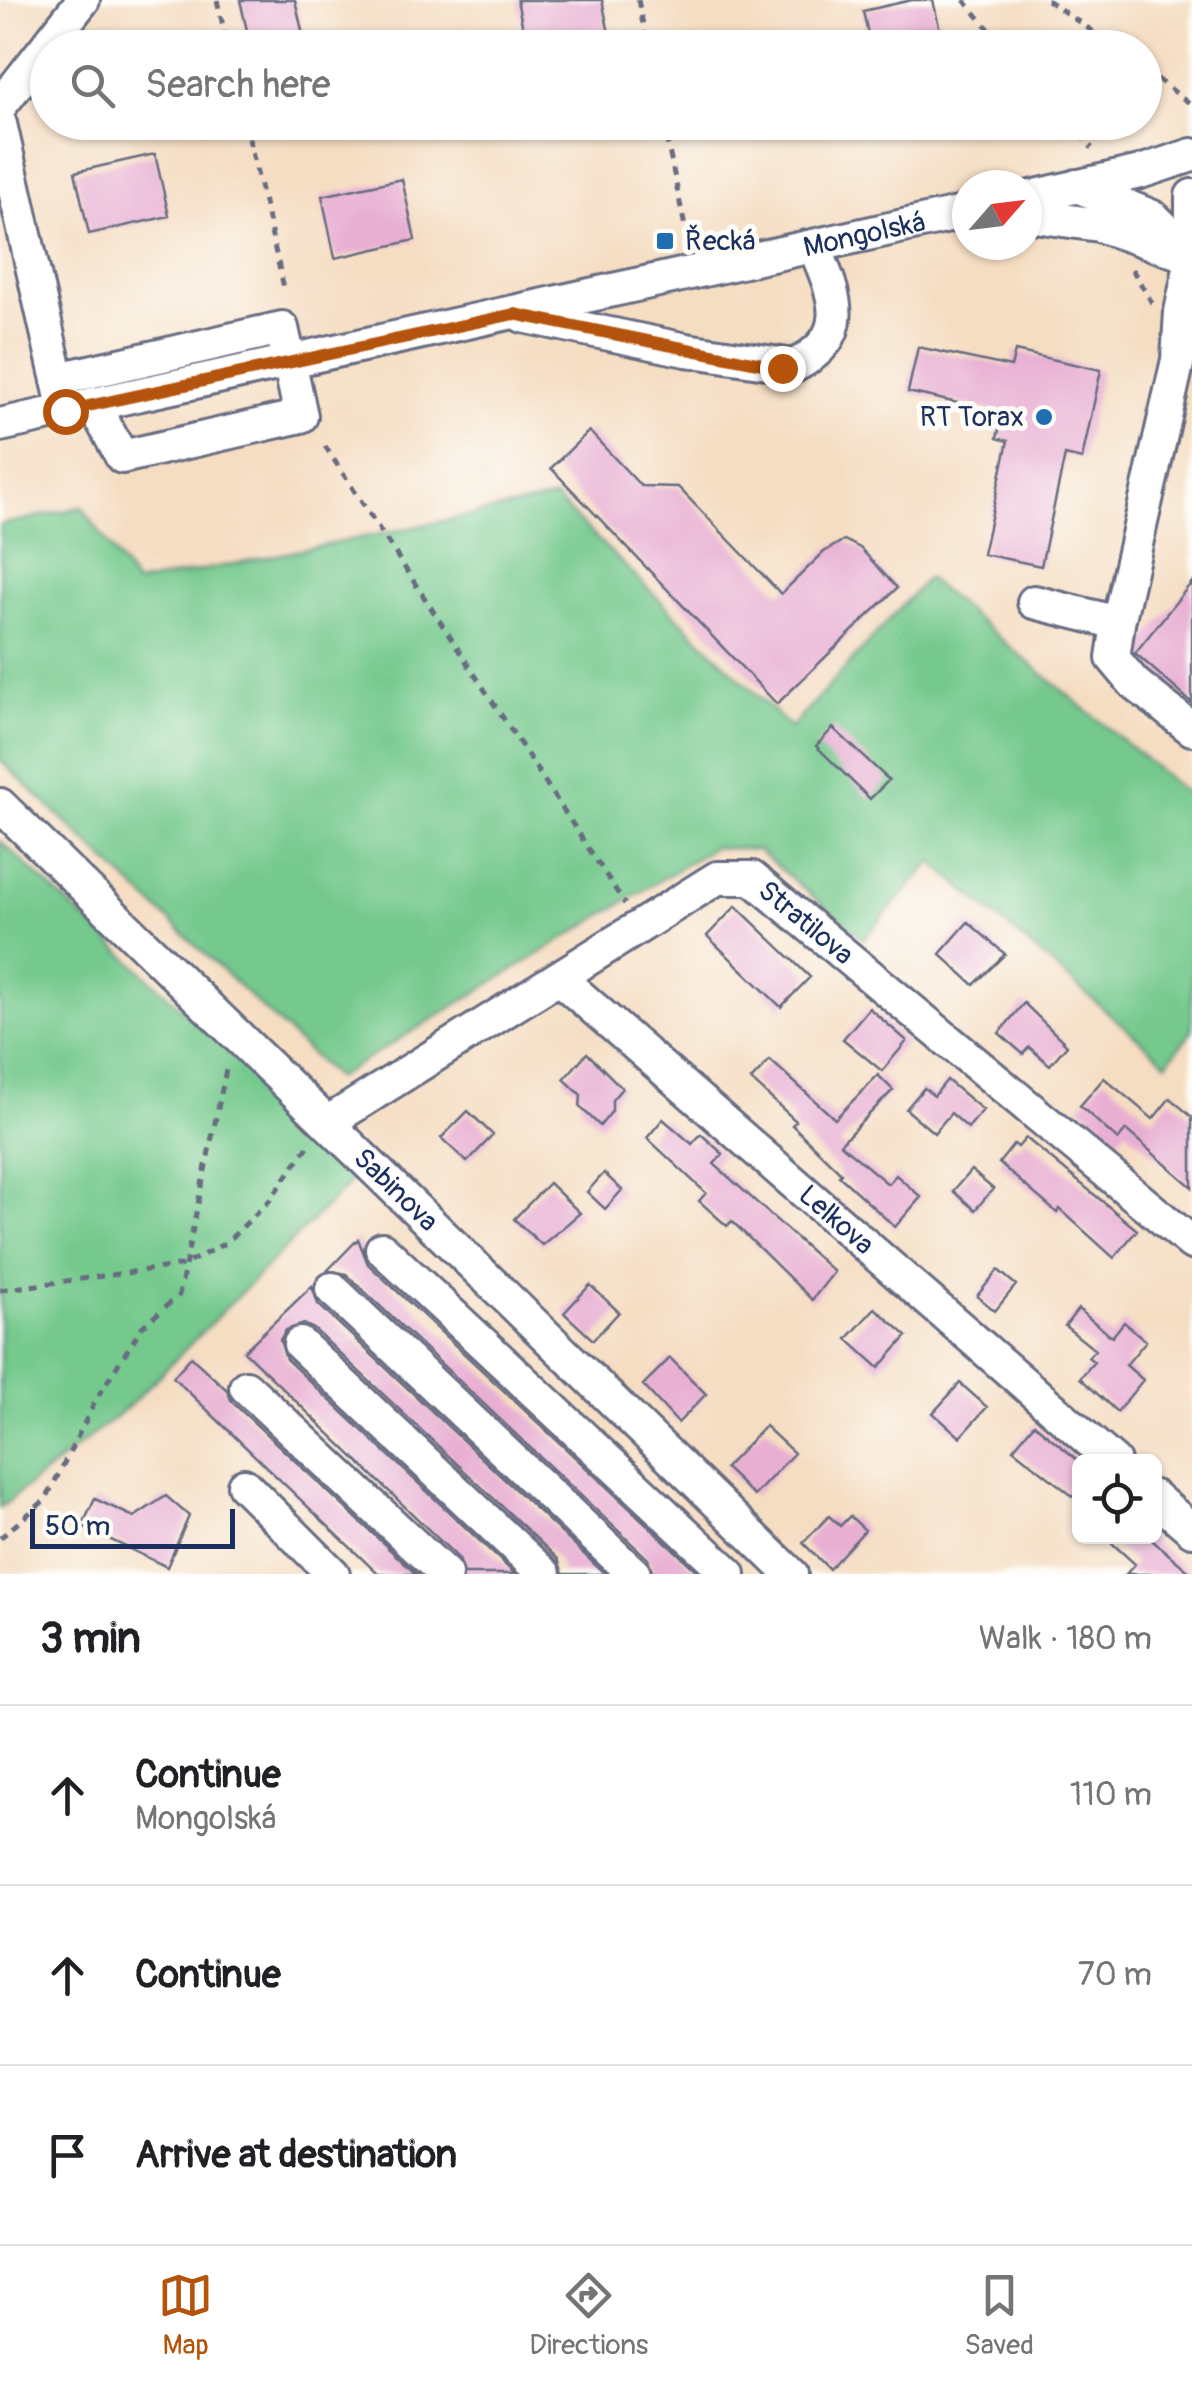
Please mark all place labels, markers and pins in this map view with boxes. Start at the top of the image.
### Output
place label: Řecká [685,224,756,259]
marker: Řecká [654,230,676,252]
place label: RT Torax [920,400,1024,435]
marker: RT Torax [1033,406,1055,428]

